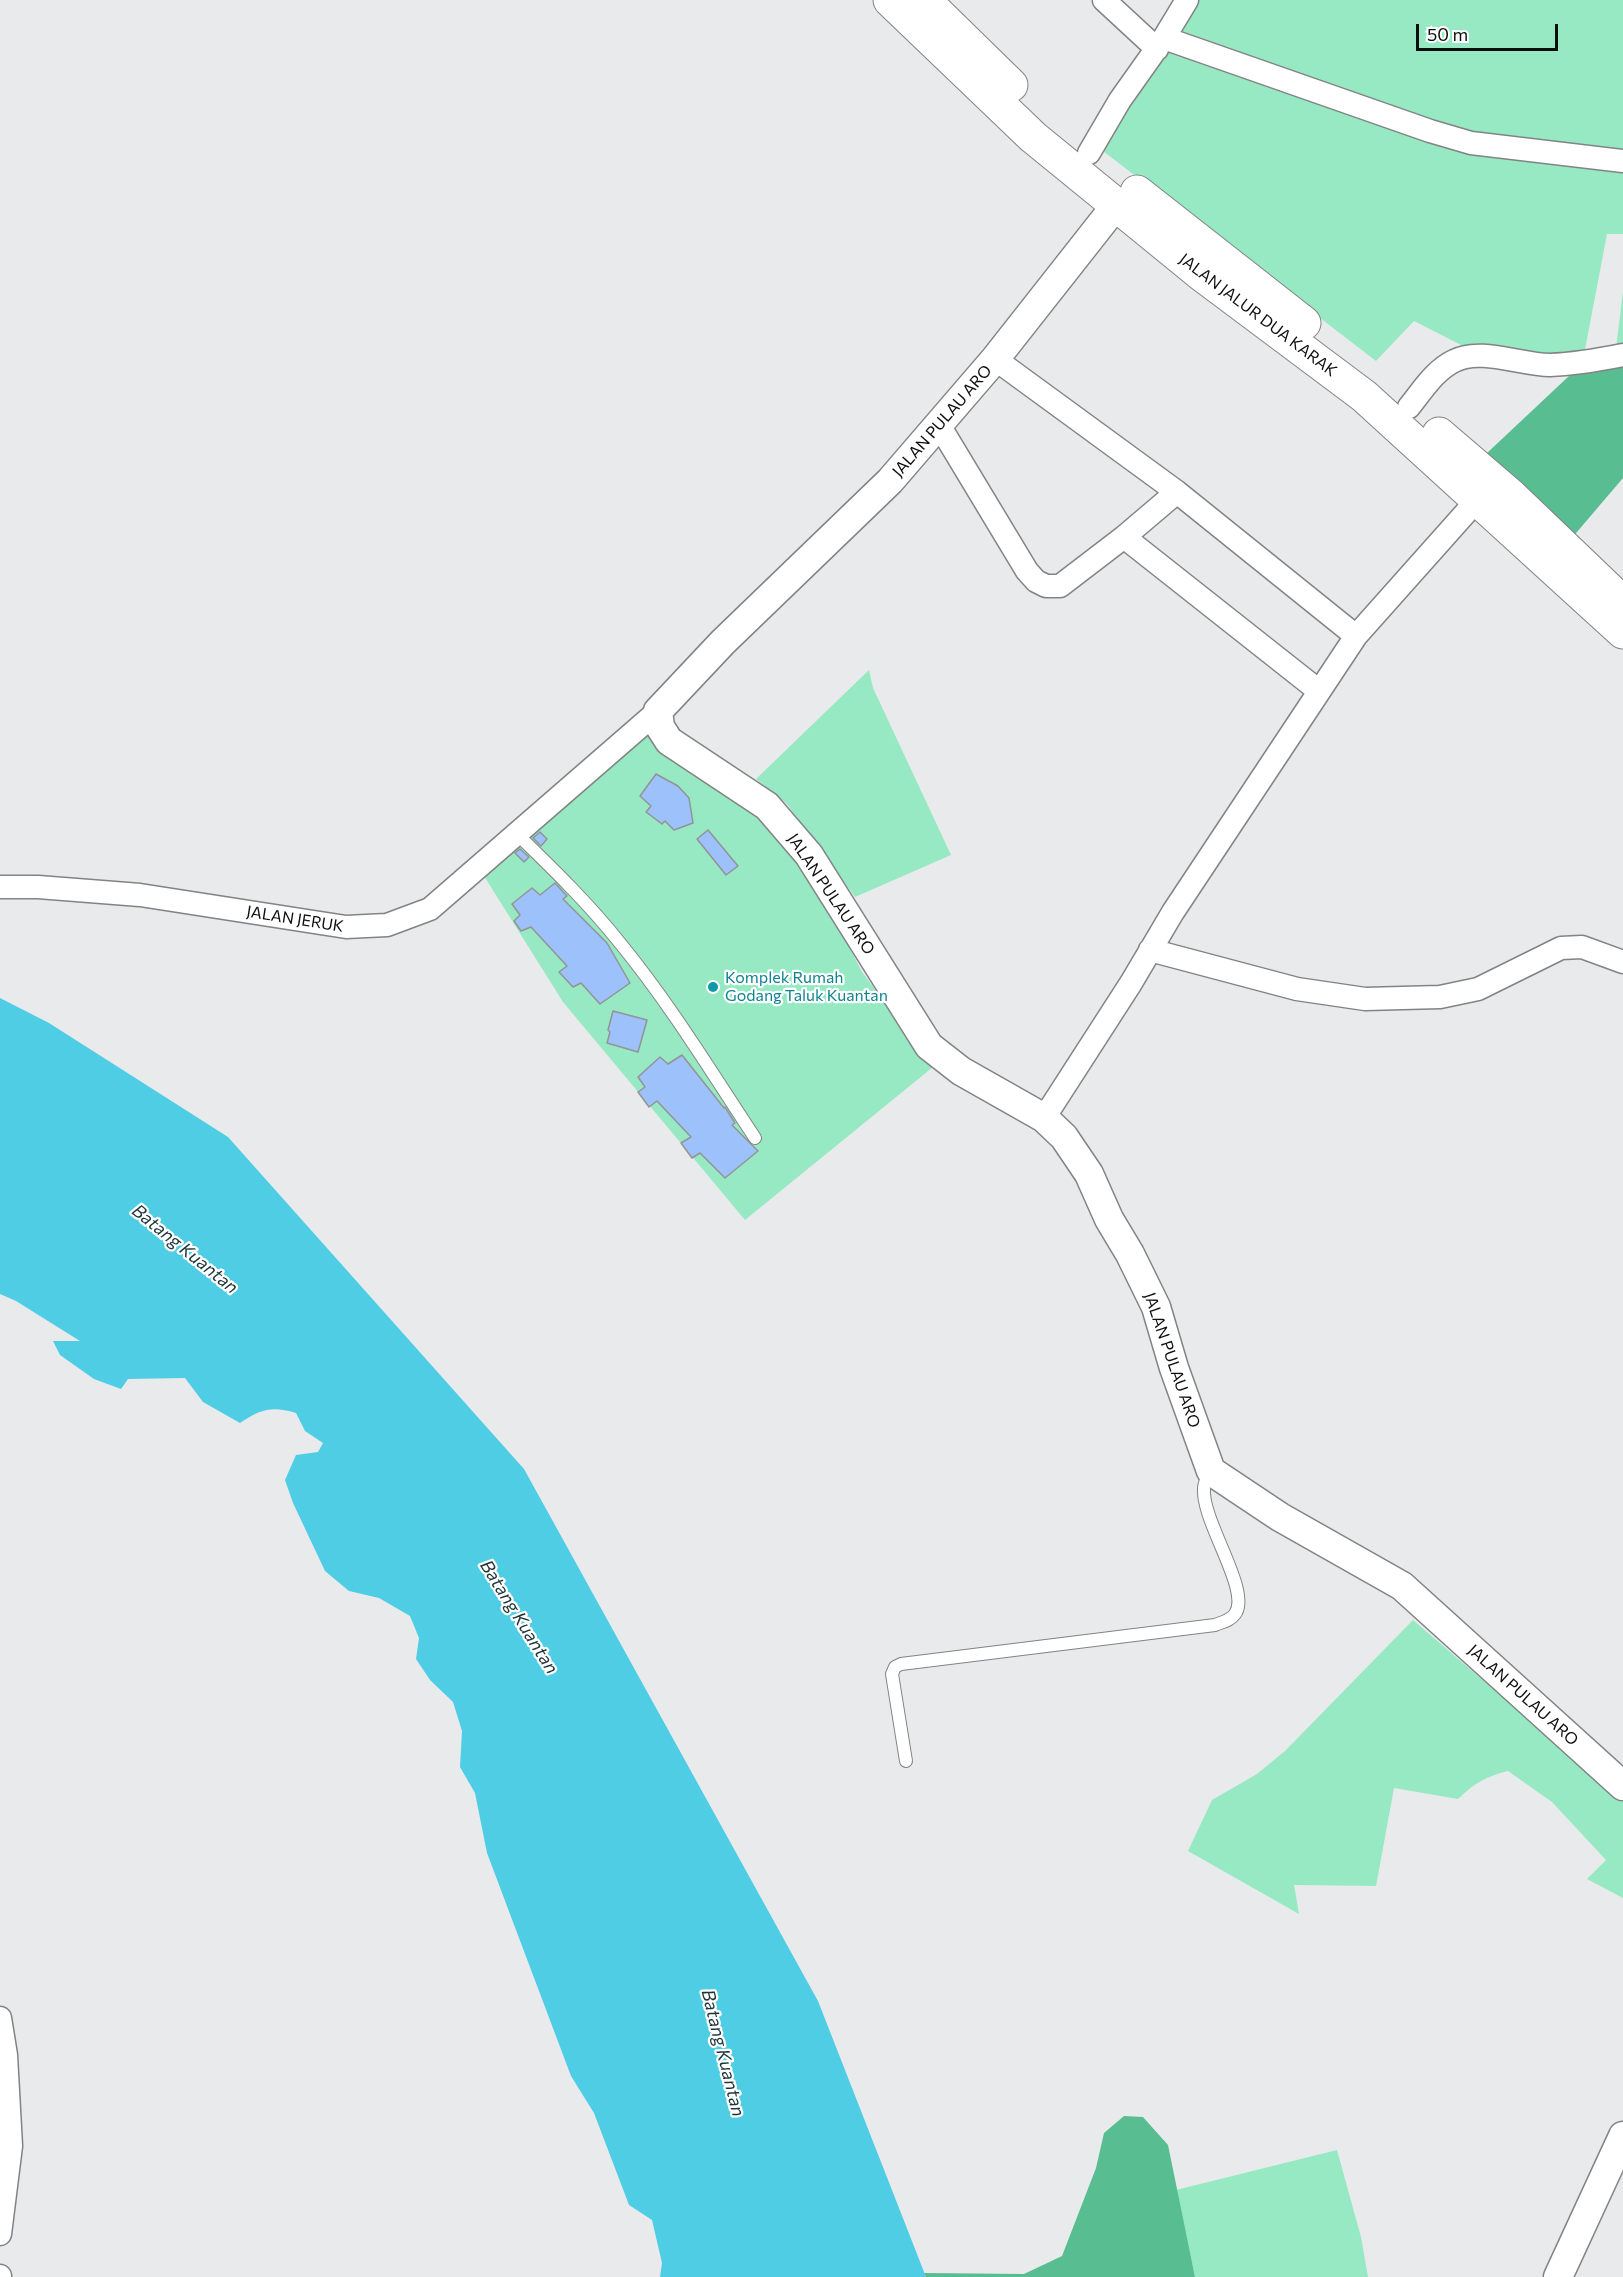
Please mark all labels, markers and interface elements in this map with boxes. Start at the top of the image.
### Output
scale bar [1419,12,1562,50]
text: 50 m [1427,23,1468,45]
street label: JALAN JALUR DUA KARAK [1175,249,1341,381]
street label: JALAN PULAU ARO [888,361,996,481]
street label: JALAN PULAU ARO [783,830,879,958]
street label: JALAN JERUK [245,902,345,936]
place label: Komplek Rumah Godang Taluk Kuantan [725,968,888,1006]
marker: Komplek Rumah Godang Taluk Kuantan [706,980,720,994]
water label: Batang Kuantan [128,1200,242,1298]
street label: JALAN PULAU ARO [1140,1290,1204,1430]
water label: Batang Kuantan [475,1556,563,1678]
street label: JALAN PULAU ARO [1464,1640,1582,1750]
water label: Batang Kuantan [697,1987,749,2119]

